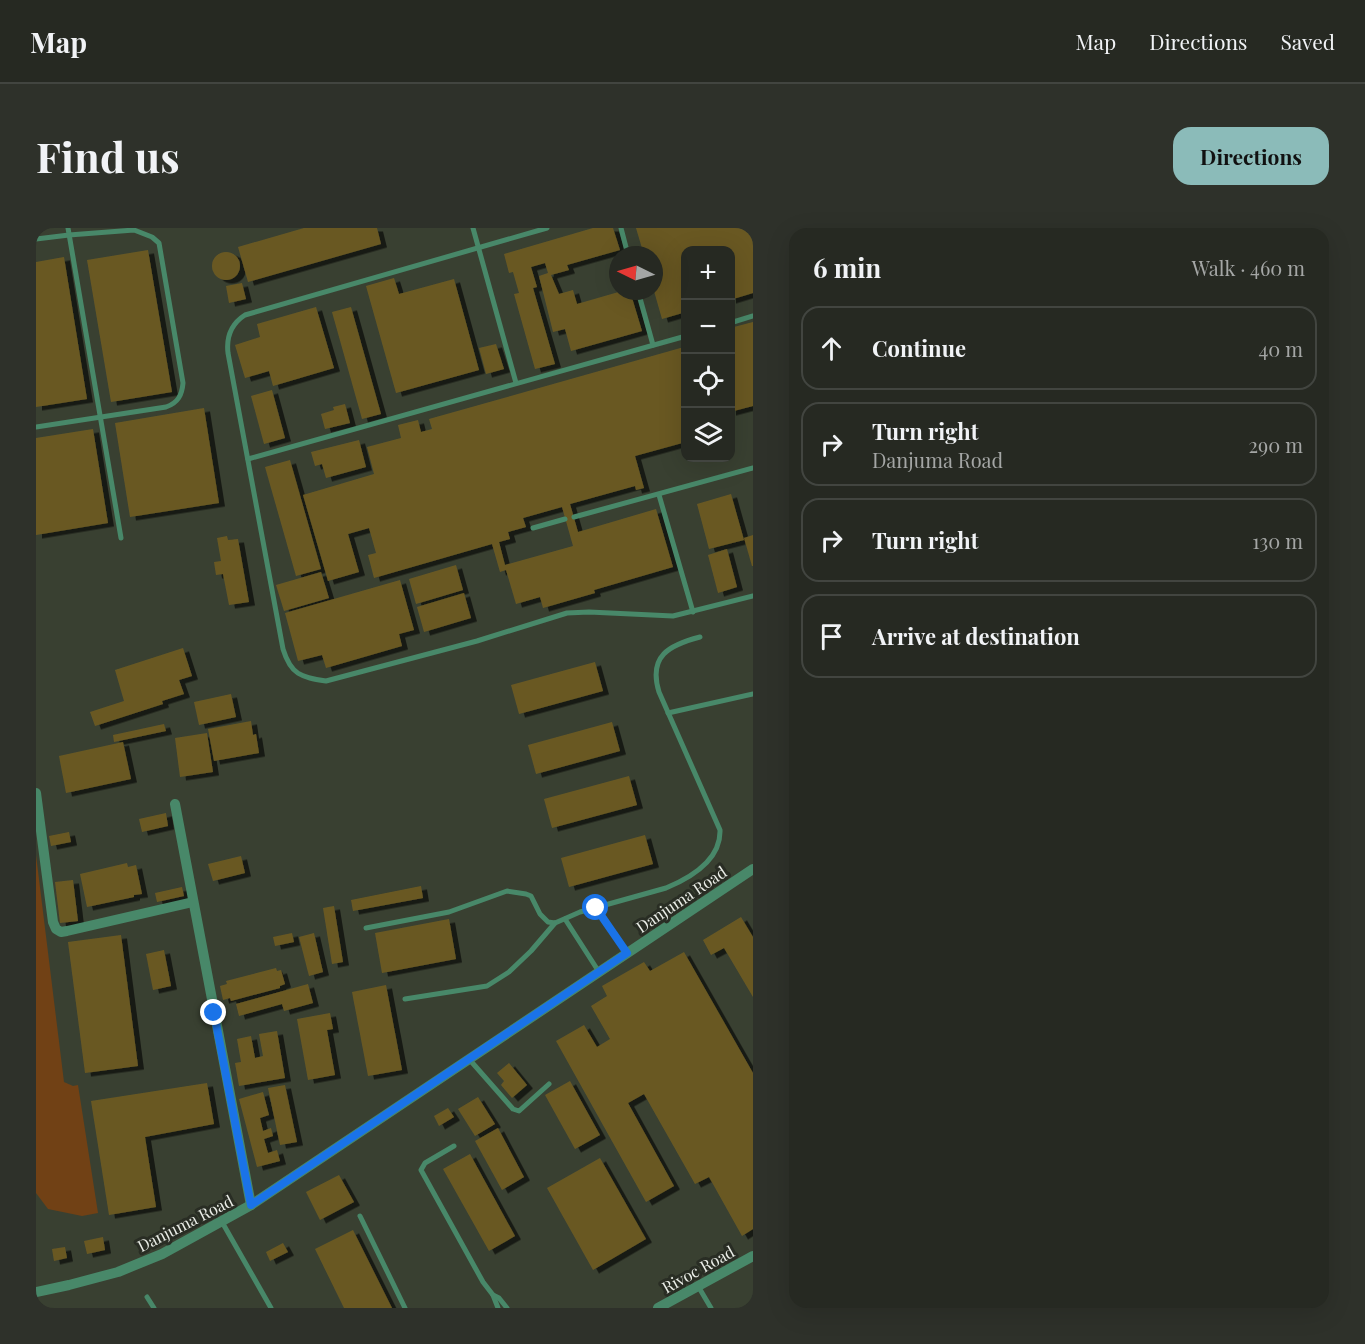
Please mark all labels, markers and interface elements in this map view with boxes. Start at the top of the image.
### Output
text: Map [30,23,87,60]
text: Map [1075,27,1116,55]
text: Directions [1149,27,1247,55]
text: Saved [1280,27,1335,55]
button: Directions [1173,127,1329,185]
text: Find us [36,128,180,184]
north arrow [609,246,663,300]
map controls [681,246,735,462]
button: + [681,246,735,300]
text: 6 min [813,250,881,285]
text: Walk · 460 m [1192,254,1305,281]
button: − [681,300,735,354]
icon: ahead [815,332,848,365]
text: Continue [872,333,966,363]
text: 40 m [1258,335,1303,362]
button: locate [681,354,735,408]
button: layers [681,408,735,462]
text: Turn right [872,416,978,446]
icon: right [815,428,848,461]
text: 290 m [1249,431,1303,458]
text: Danjuma Road [872,446,1003,473]
icon: right [815,524,848,557]
text: Turn right [872,525,978,555]
text: 130 m [1252,527,1303,554]
icon: arrive [815,620,848,653]
text: Arrive at destination [872,621,1080,651]
street label: Danjuma Road [632,861,730,937]
route start [582,894,608,920]
route end [200,999,226,1025]
street label: Danjuma Road [133,1190,237,1256]
street label: Rivoc Road [658,1241,738,1297]

